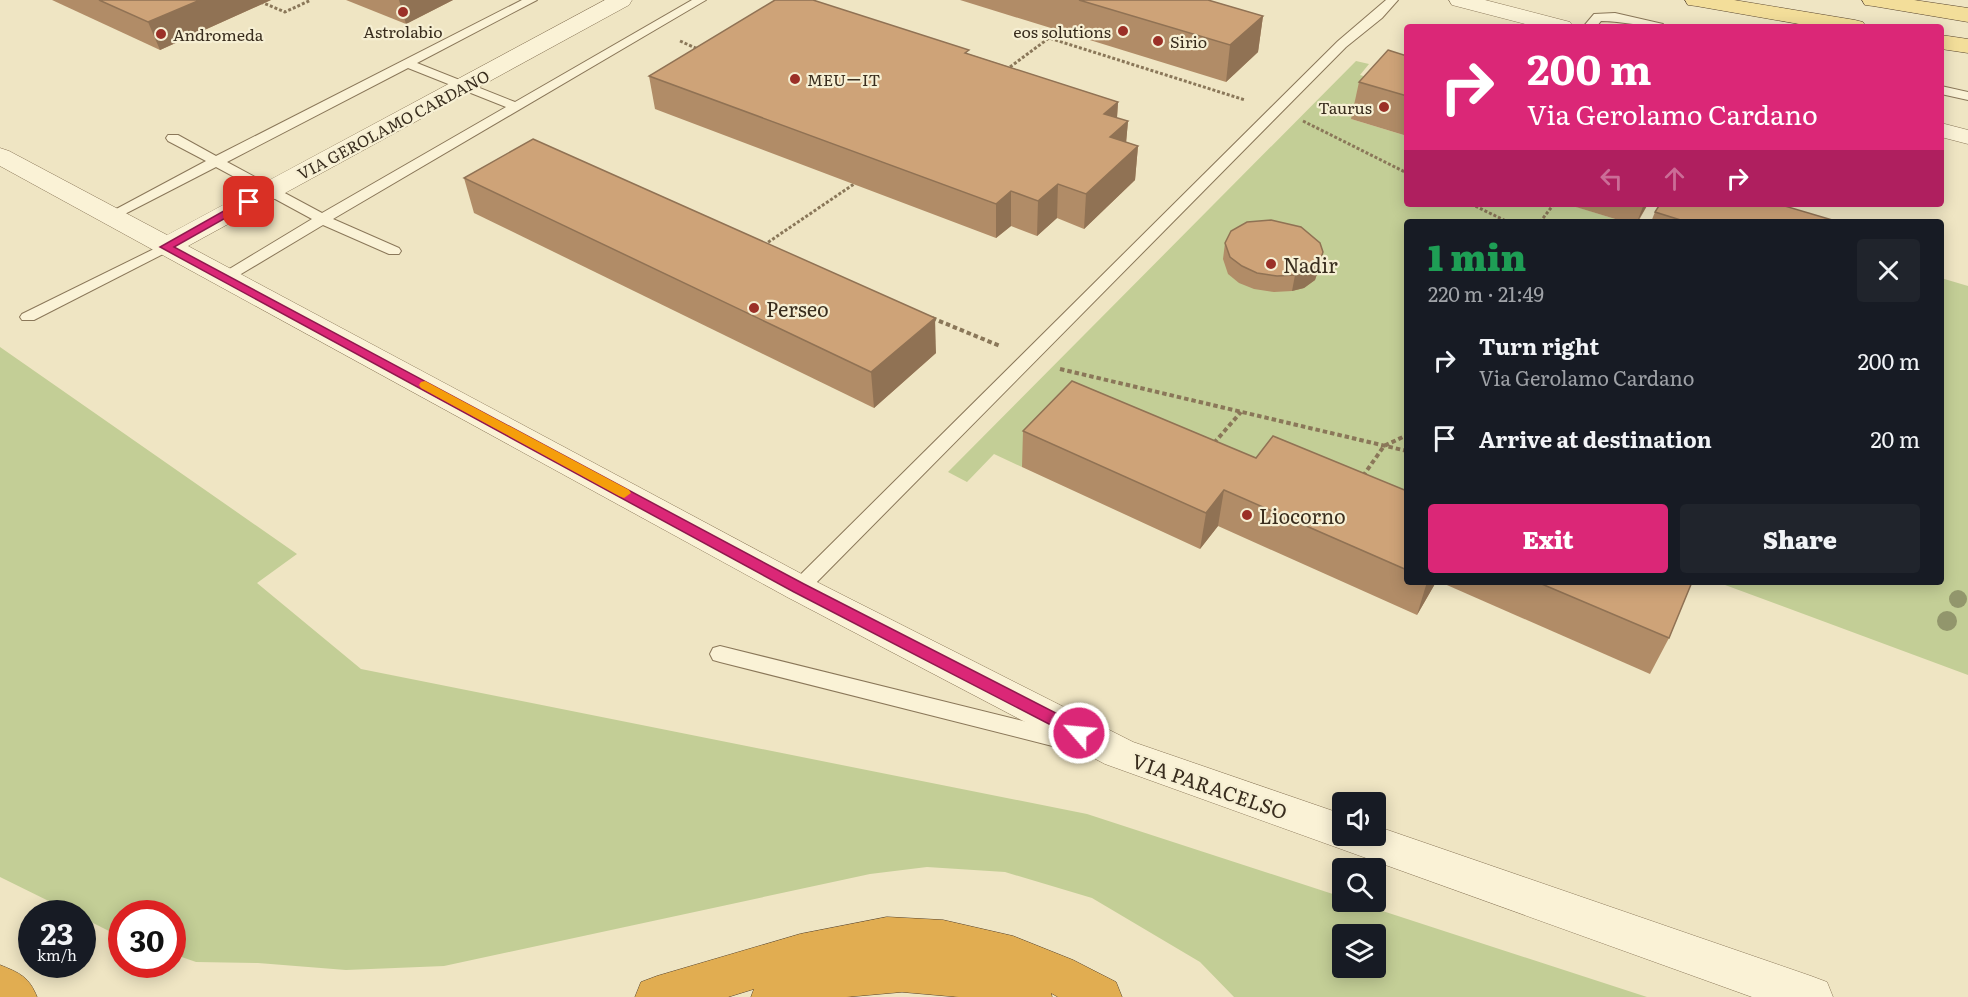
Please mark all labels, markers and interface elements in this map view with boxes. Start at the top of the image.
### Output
marker: Astrolabio [396,5,410,19]
place label: Astrolabio [363,19,443,43]
place label: eos solutions [1013,19,1111,43]
place label: Andromeda [173,22,264,46]
marker: eos solutions [1116,24,1130,38]
marker: Andromeda [154,27,168,41]
place label: Sirio [1170,29,1207,53]
marker: Sirio [1151,34,1165,48]
text: 200 m [1527,36,1652,98]
icon: right [1428,48,1506,126]
street label: VIA GEROLAMO CARDANO [293,63,493,185]
place label: MEUーIT [807,67,880,91]
marker: MEUーIT [788,72,802,86]
text: Via Gerolamo Cardano [1527,93,1818,133]
place label: Taurus [1318,95,1372,119]
marker: Taurus [1377,100,1391,114]
icon: left [1595,162,1628,195]
icon: ahead [1658,162,1691,195]
icon: right [1721,162,1754,195]
pin [223,176,274,227]
icon: arrive [232,185,265,218]
text: 1 min [1428,229,1526,282]
button: close [1857,239,1920,302]
place label: Nadir [1283,249,1338,279]
marker: Nadir [1264,257,1278,271]
text: 220 m · 21:49 [1428,278,1544,308]
place label: Perseo [766,293,829,323]
marker: Perseo [747,301,761,315]
text: Turn right [1479,329,1599,362]
icon: right [1428,344,1461,377]
text: 200 m [1858,344,1920,377]
text: Via Gerolamo Cardano [1479,362,1694,392]
icon: arrive [1428,422,1461,455]
text: Arrive at destination [1479,422,1712,455]
text: 20 m [1870,422,1920,455]
place label: Liocorno [1259,500,1346,530]
button: Exit [1428,504,1668,573]
button: Share [1680,504,1920,573]
marker: Liocorno [1240,508,1254,522]
position arrow [1047,701,1111,765]
street label: VIA PARACELSO [1128,744,1292,826]
map controls [1332,792,1386,978]
button: sound [1332,792,1386,846]
button: search [1332,858,1386,912]
speed limit sign: 30 [108,900,186,978]
text: 23 [41,910,73,954]
button: layers [1332,924,1386,978]
text: km/h [37,943,77,966]

